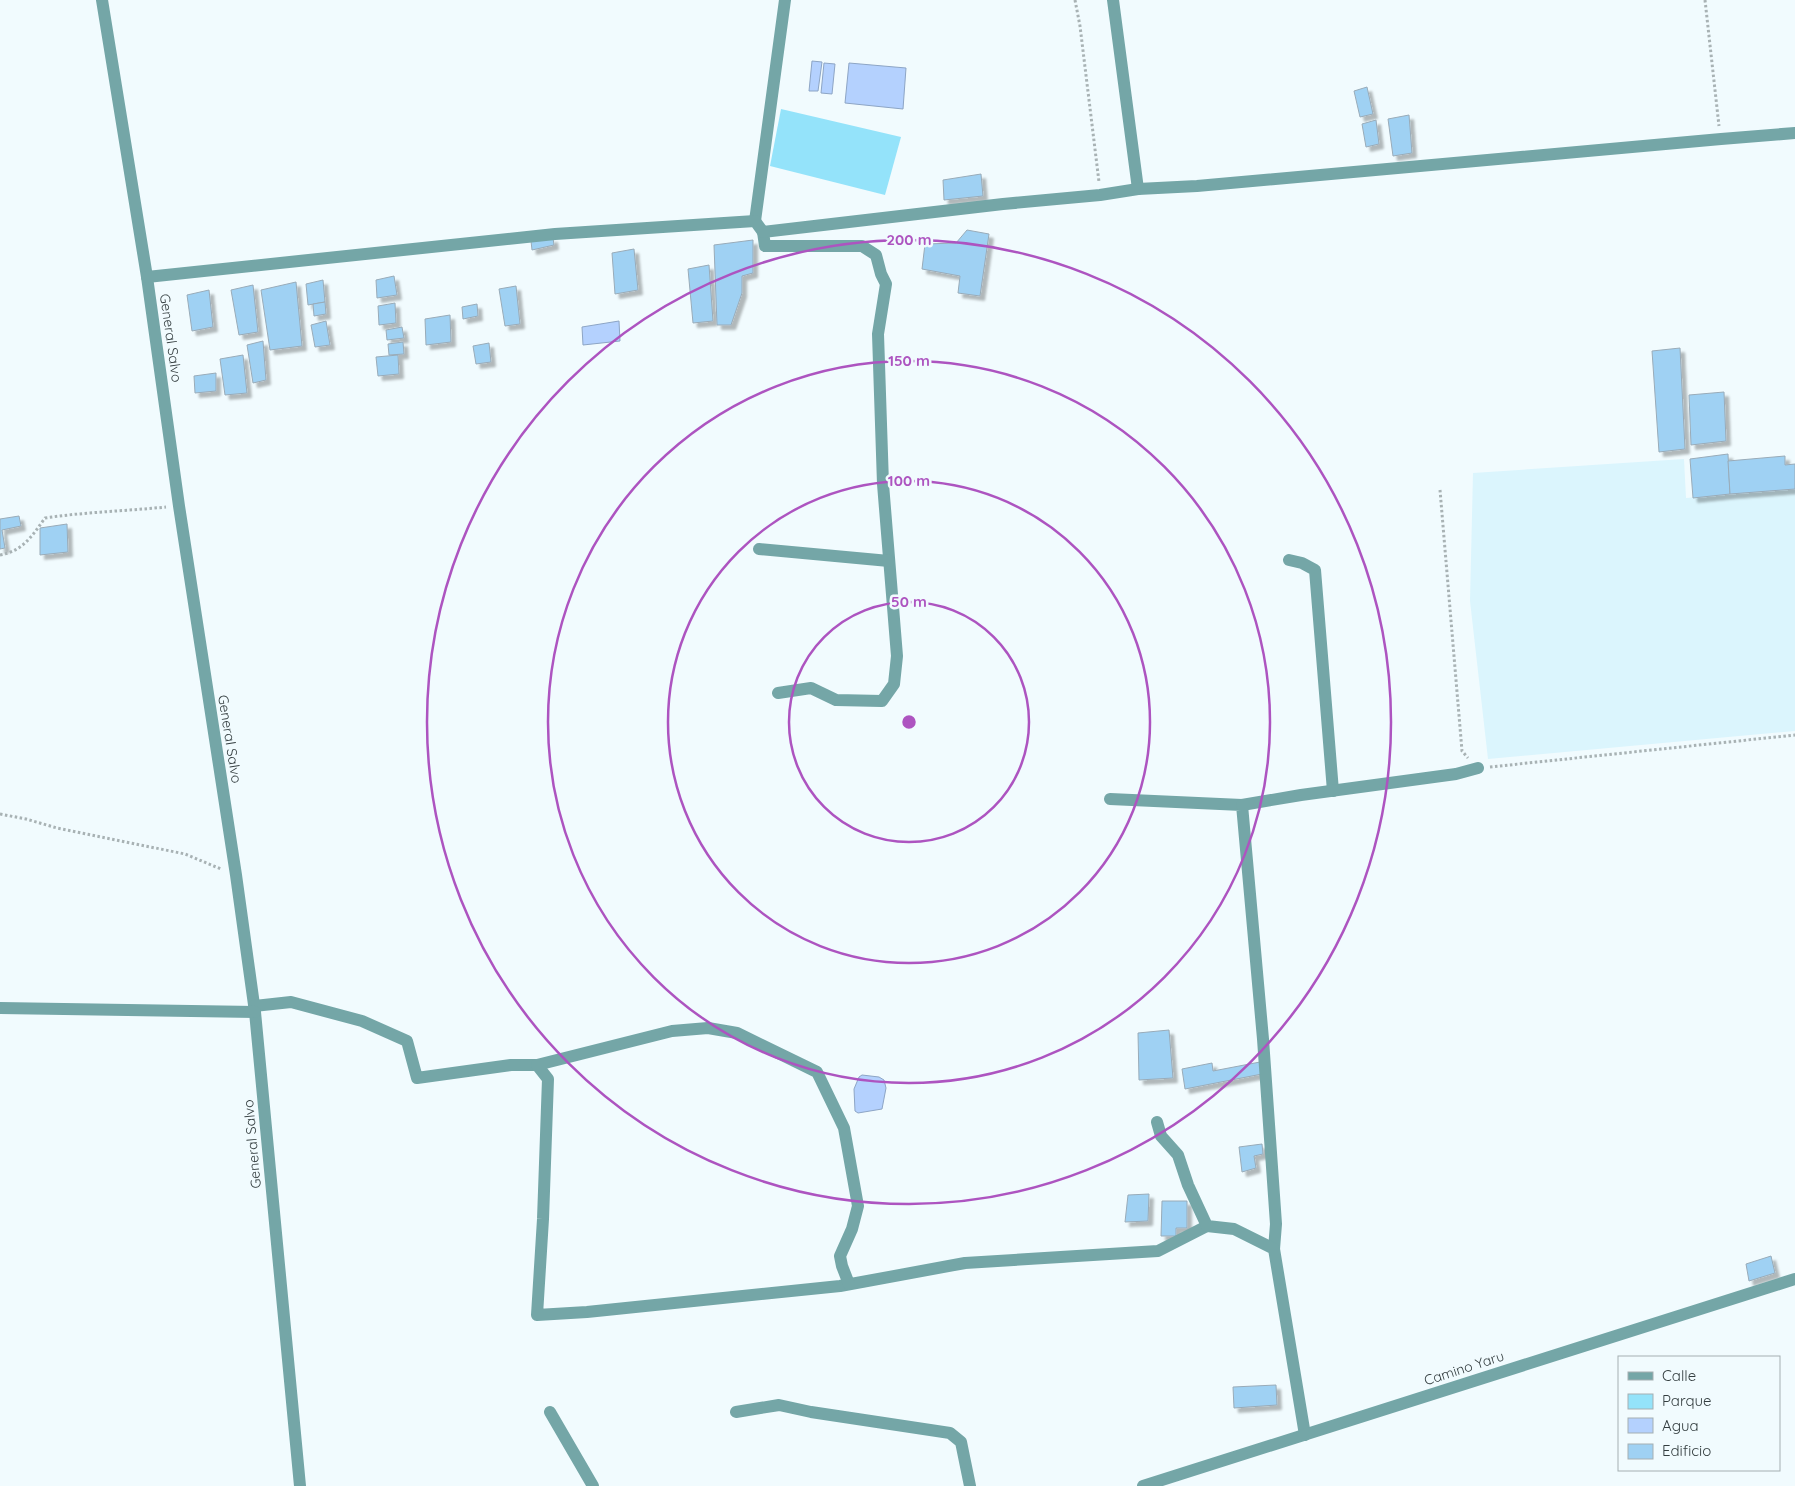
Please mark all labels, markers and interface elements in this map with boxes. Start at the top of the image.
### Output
text: 200 m [887,230,932,249]
street label: General Salvo [156,292,186,384]
text: 150 m [888,351,930,370]
text: 100 m [888,471,930,490]
text: 50 m [891,592,927,611]
street label: General Salvo [214,693,246,785]
centre of rings [900,713,918,731]
street label: General Salvo [239,1099,265,1189]
street label: Camino Yaru [1422,1347,1506,1389]
legend [1618,1356,1780,1471]
text: Calle [1662,1366,1696,1385]
text: Parque [1662,1391,1712,1410]
text: Agua [1662,1416,1699,1435]
text: Edificio [1662,1441,1711,1460]

